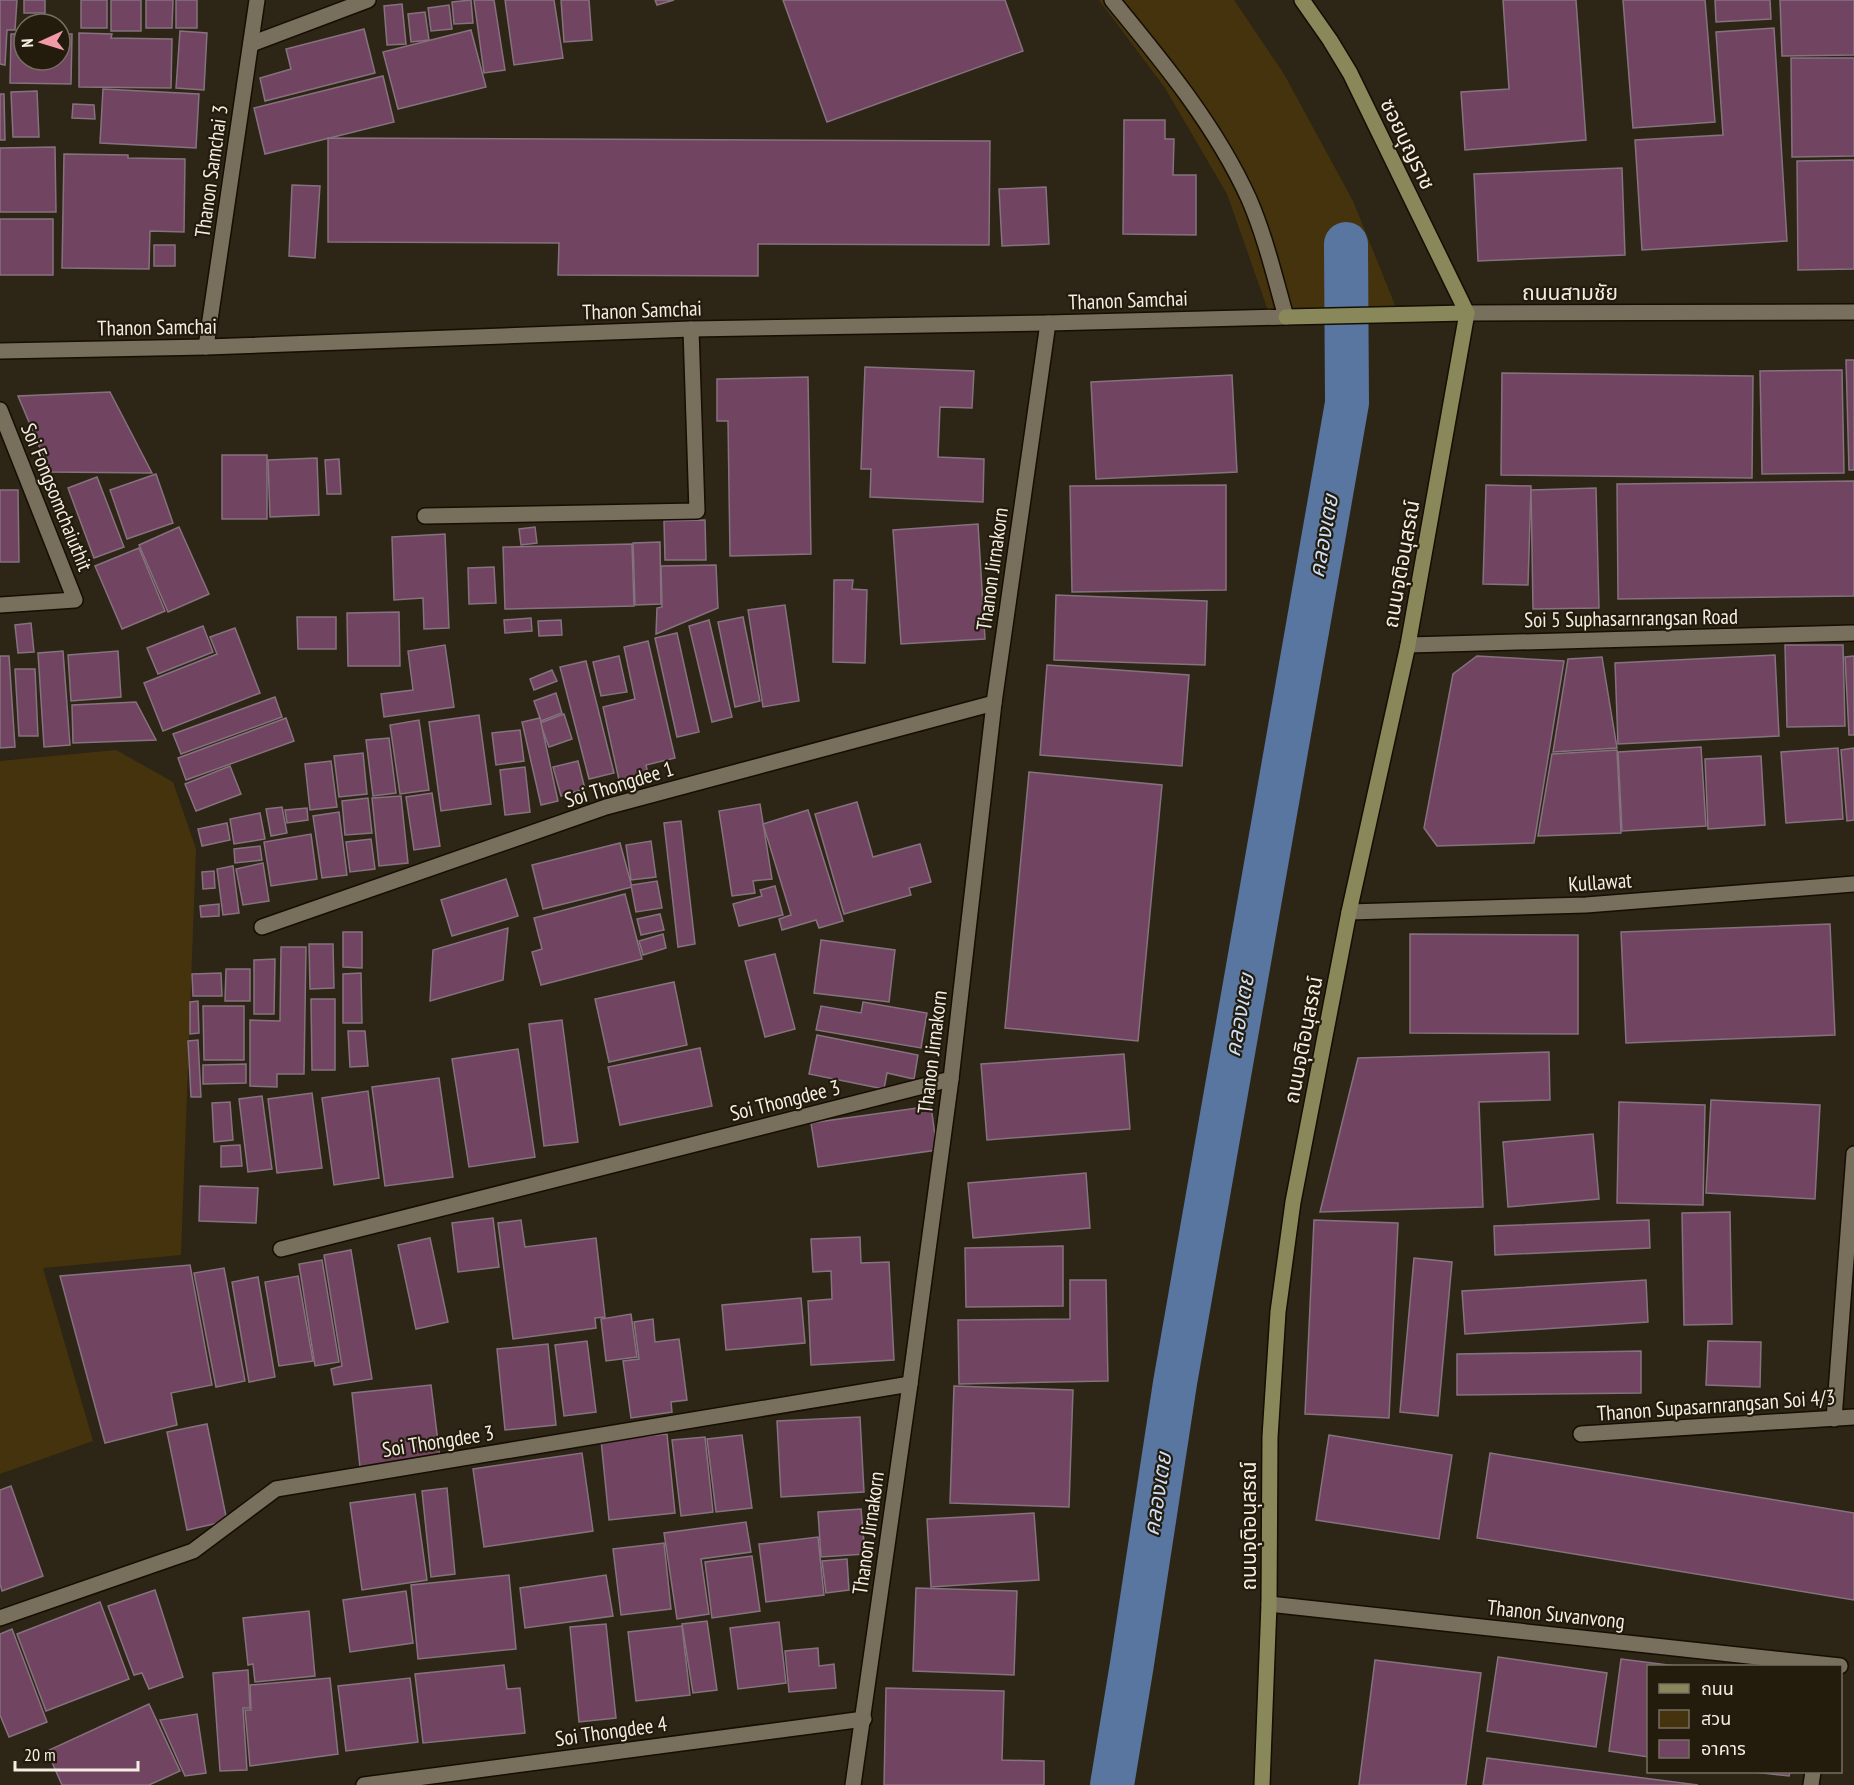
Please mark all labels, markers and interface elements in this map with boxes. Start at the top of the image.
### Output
north arrow [12,12,72,72]
text: N [17,38,37,48]
street label: ซอยบุญราช [1374,94,1442,194]
street label: Thanon Samchai 3 [188,103,234,239]
street label: ถนนสามชัย [1522,279,1618,306]
street label: Thanon Samchai [1068,284,1188,316]
street label: Thanon Samchai [582,294,702,326]
street label: Thanon Samchai [97,312,217,342]
street label: Soi Fongsomchaiuthit [15,419,99,575]
water label: คลองเตย [1302,490,1344,580]
street label: ถนนจุติอนุสรณ์ [1376,498,1426,630]
street label: Thanon Jirnakorn [970,506,1014,632]
street label: Soi 5 Suphasarnrangsan Road [1524,603,1738,633]
street label: Soi Thongdee 1 [561,755,677,813]
street label: Kullawat [1567,866,1633,898]
water label: คลองเตย [1218,969,1260,1059]
street label: ถนนจุติอนุสรณ์ [1277,974,1329,1106]
street label: Thanon Jirnakorn [911,989,953,1115]
street label: Soi Thongdee 3 [727,1073,843,1127]
street label: Thanon Supasarnrangsan Soi 4/3 [1596,1383,1836,1427]
street label: Soi Thongdee 3 [380,1419,496,1463]
water label: คลองเตย [1137,1448,1178,1538]
street label: ถนนจุติอนุสรณ์ [1235,1461,1262,1591]
street label: Thanon Jirnakorn [846,1470,890,1596]
street label: Thanon Suvanvong [1486,1593,1626,1635]
legend [1647,1665,1842,1773]
text: ถนน [1701,1677,1734,1700]
text: สวน [1701,1707,1731,1730]
street label: Soi Thongdee 4 [553,1710,669,1752]
scale bar [15,1734,138,1772]
text: อาคาร [1701,1737,1746,1760]
text: 20 m [24,1743,56,1766]

